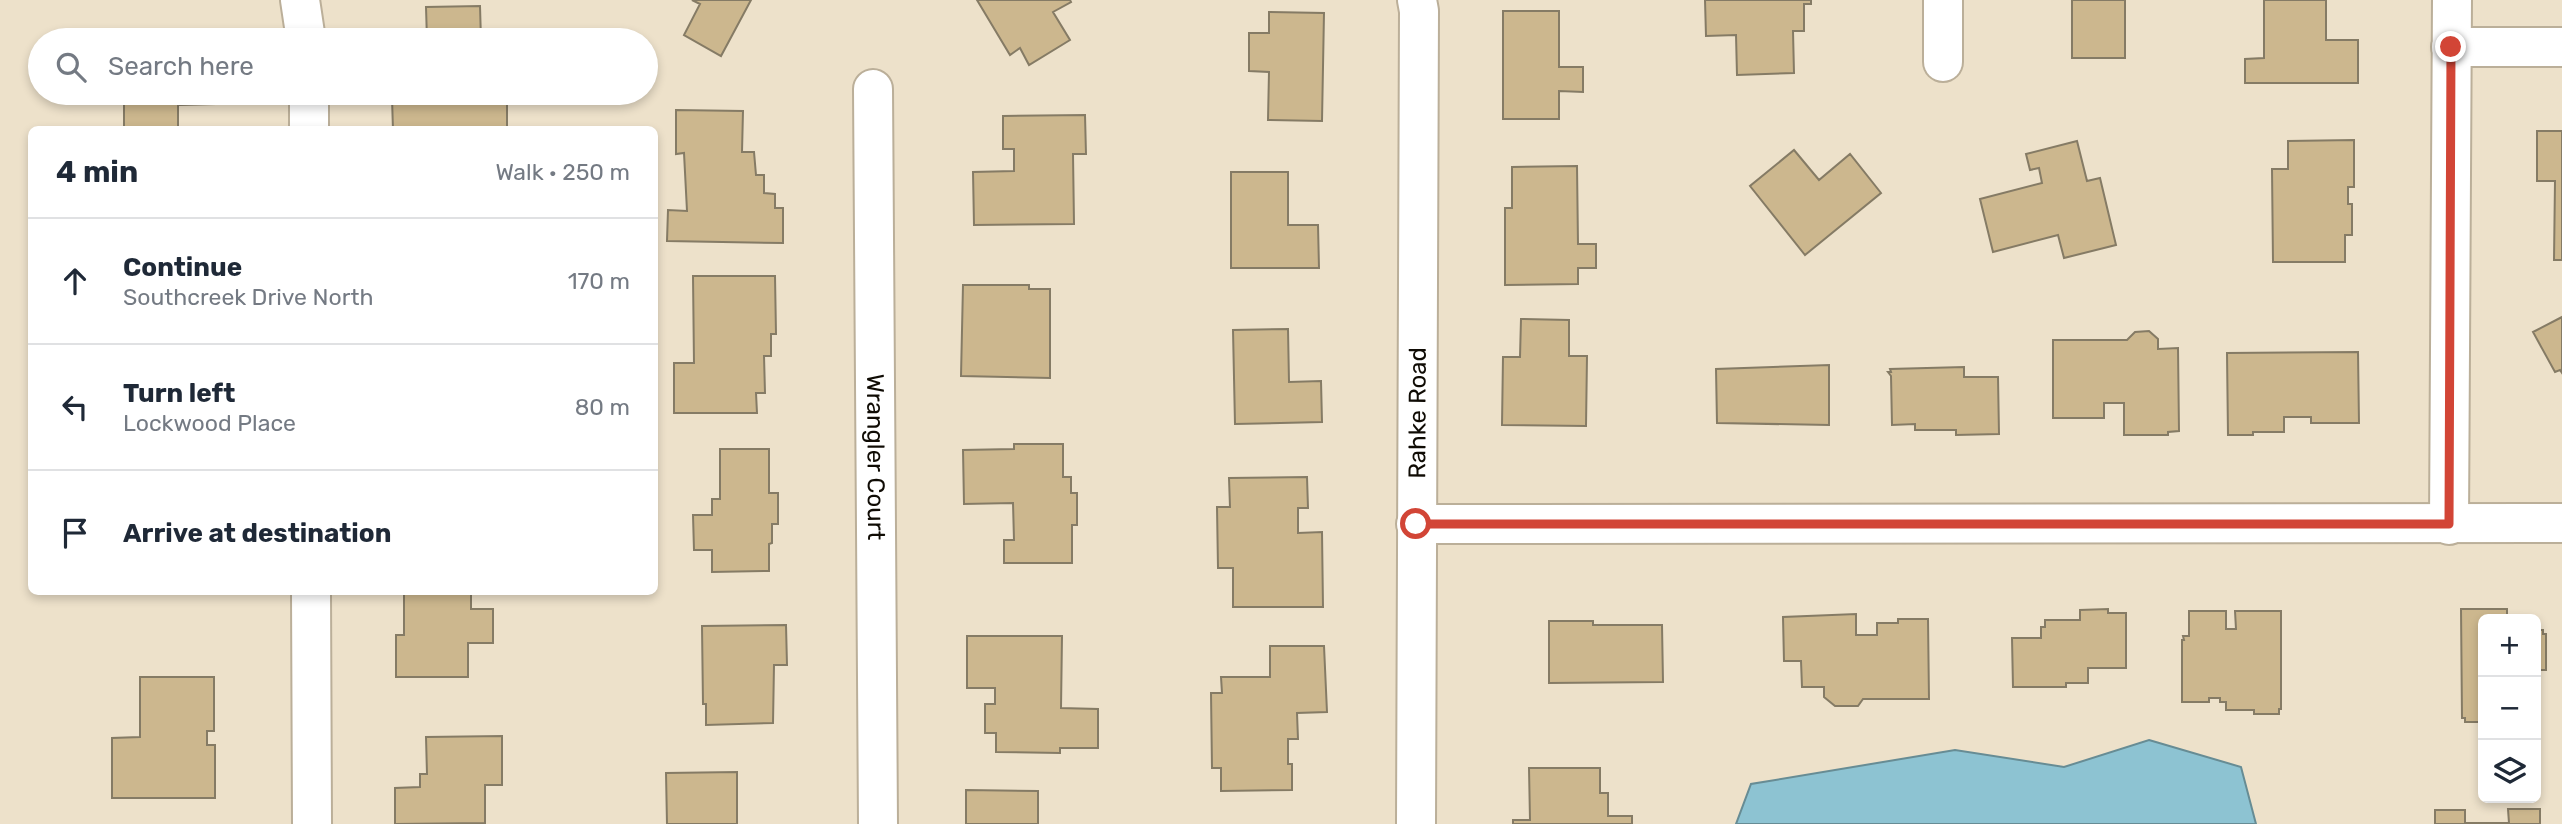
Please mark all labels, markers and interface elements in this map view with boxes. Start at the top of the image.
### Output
search box [28,28,658,105]
route end [2435,31,2466,62]
icon: search [52,48,90,86]
text: Search here [108,51,254,82]
text: 4 min [56,154,138,190]
text: Walk · 250 m [495,158,630,186]
text: Continue [123,252,242,283]
icon: ahead [56,262,94,300]
text: 170 m [568,267,630,295]
text: Southcreek Drive North [123,283,374,311]
street label: Rahke Road [1403,347,1432,479]
street label: Wrangler Court [861,374,890,540]
text: Turn left [123,378,235,409]
icon: left [56,388,94,426]
text: 80 m [575,393,630,421]
text: Lockwood Place [123,409,296,437]
route start [1400,508,1431,539]
icon: arrive [56,514,94,552]
text: Arrive at destination [123,518,391,549]
map controls [2478,614,2541,803]
button: + [2478,614,2541,677]
button: − [2478,677,2541,740]
button: layers [2478,740,2541,803]

